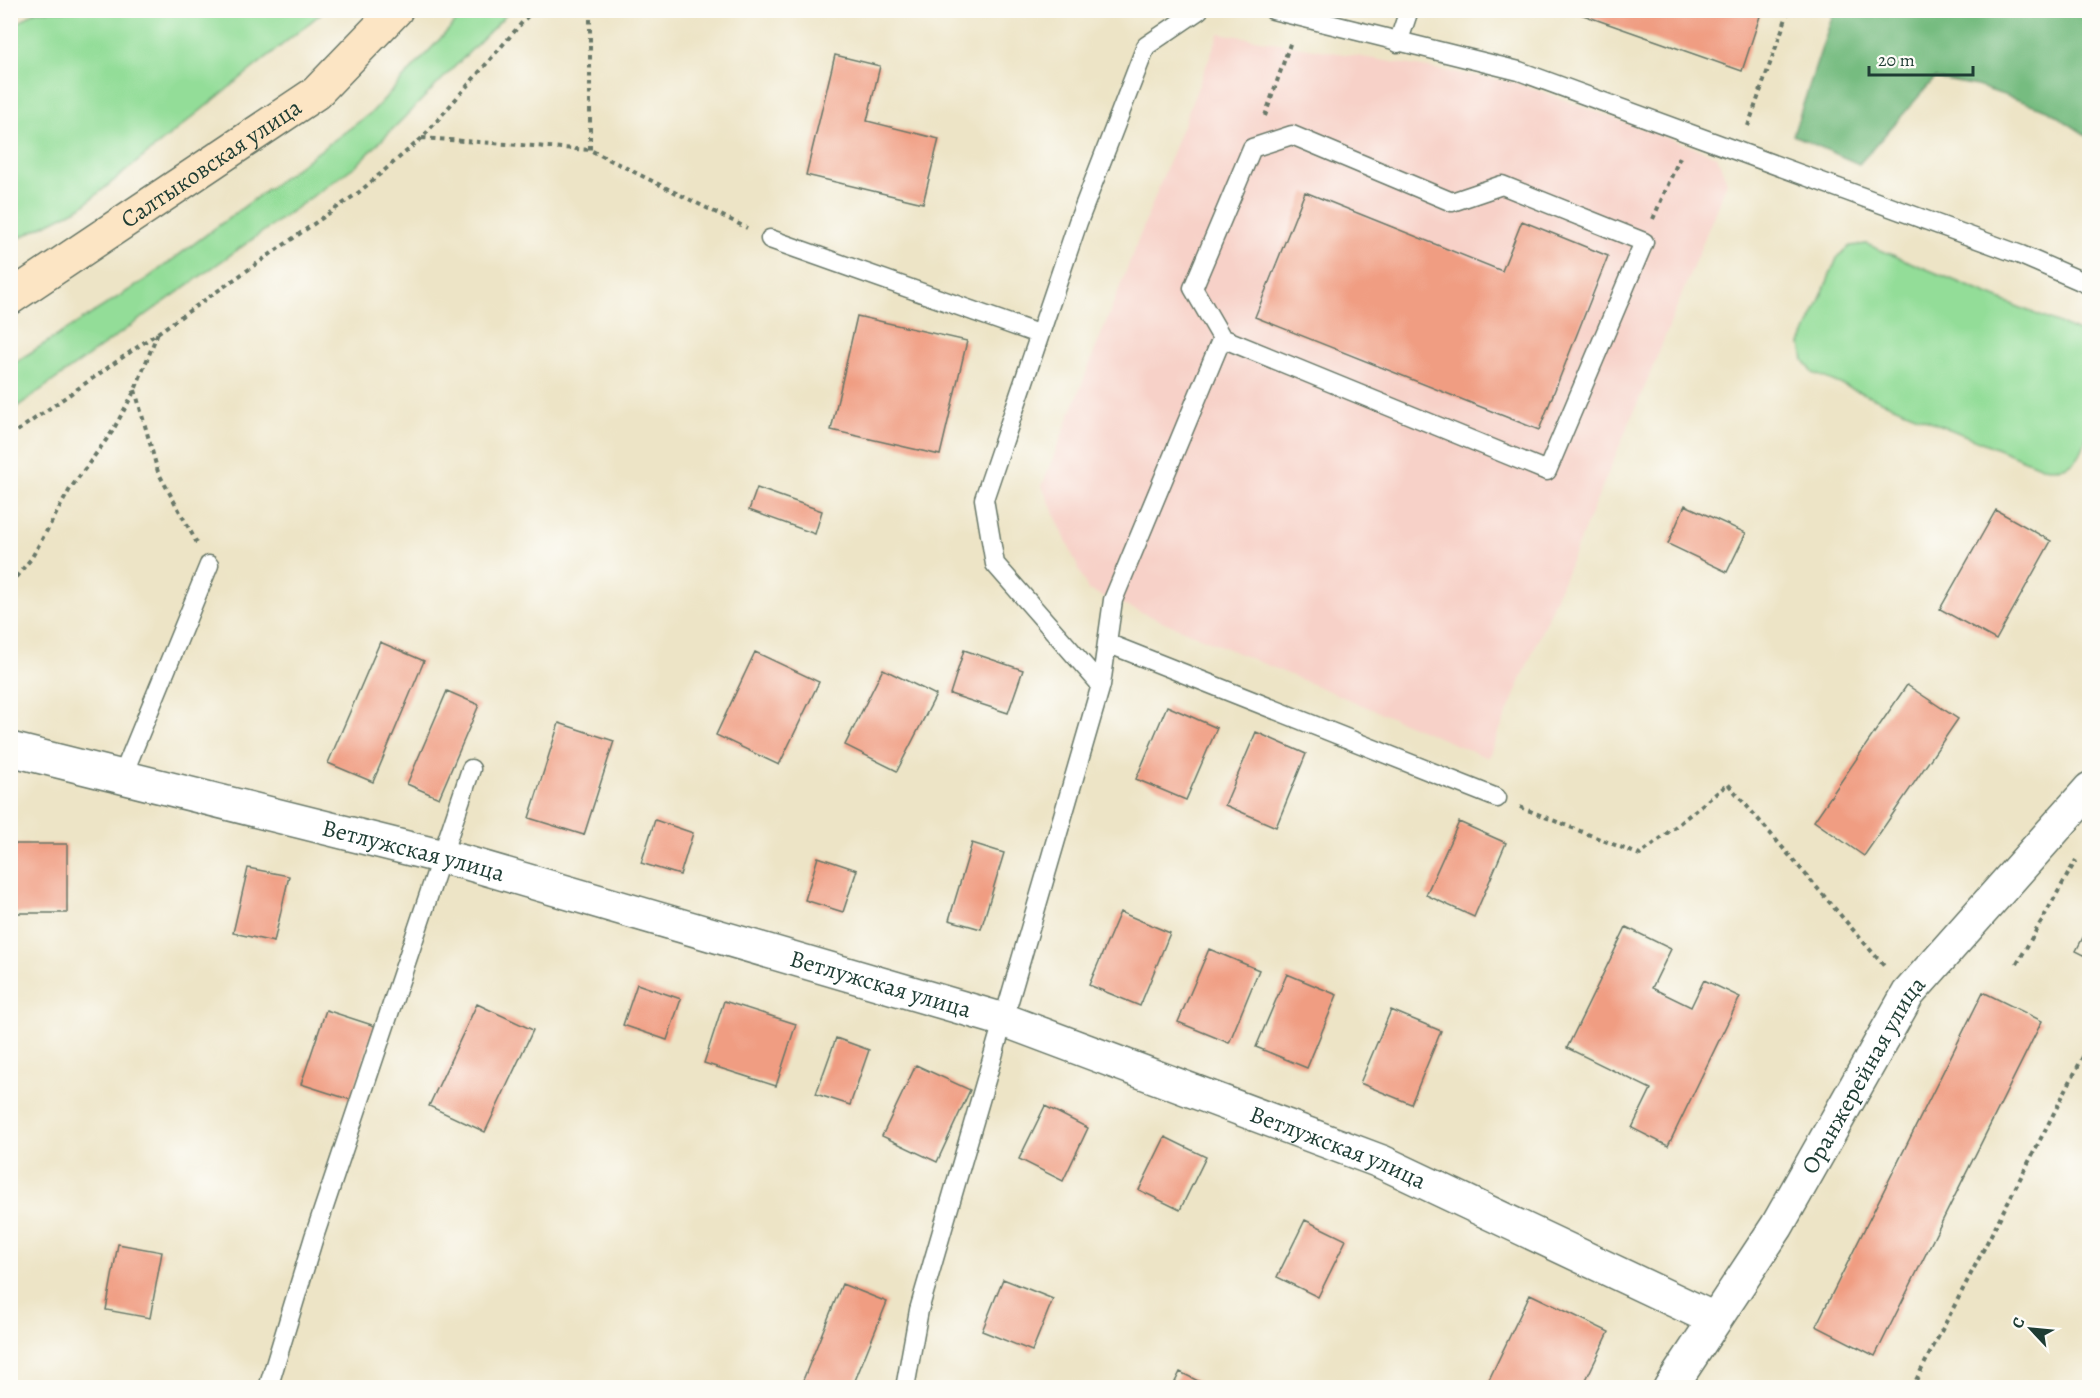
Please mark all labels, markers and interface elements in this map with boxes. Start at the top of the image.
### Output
scale bar [1869,39,1972,77]
text: 20 m [1878,48,1915,72]
street label: Салтыковская улица [114,91,308,235]
street label: Ветлужская улица [319,812,509,889]
street label: Ветлужская улица [786,942,975,1026]
street label: Оранжерейная улица [1794,969,1933,1180]
street label: Ветлужская улица [1245,1098,1432,1197]
north arrow [2001,1299,2061,1359]
text: С [2006,1313,2031,1332]

